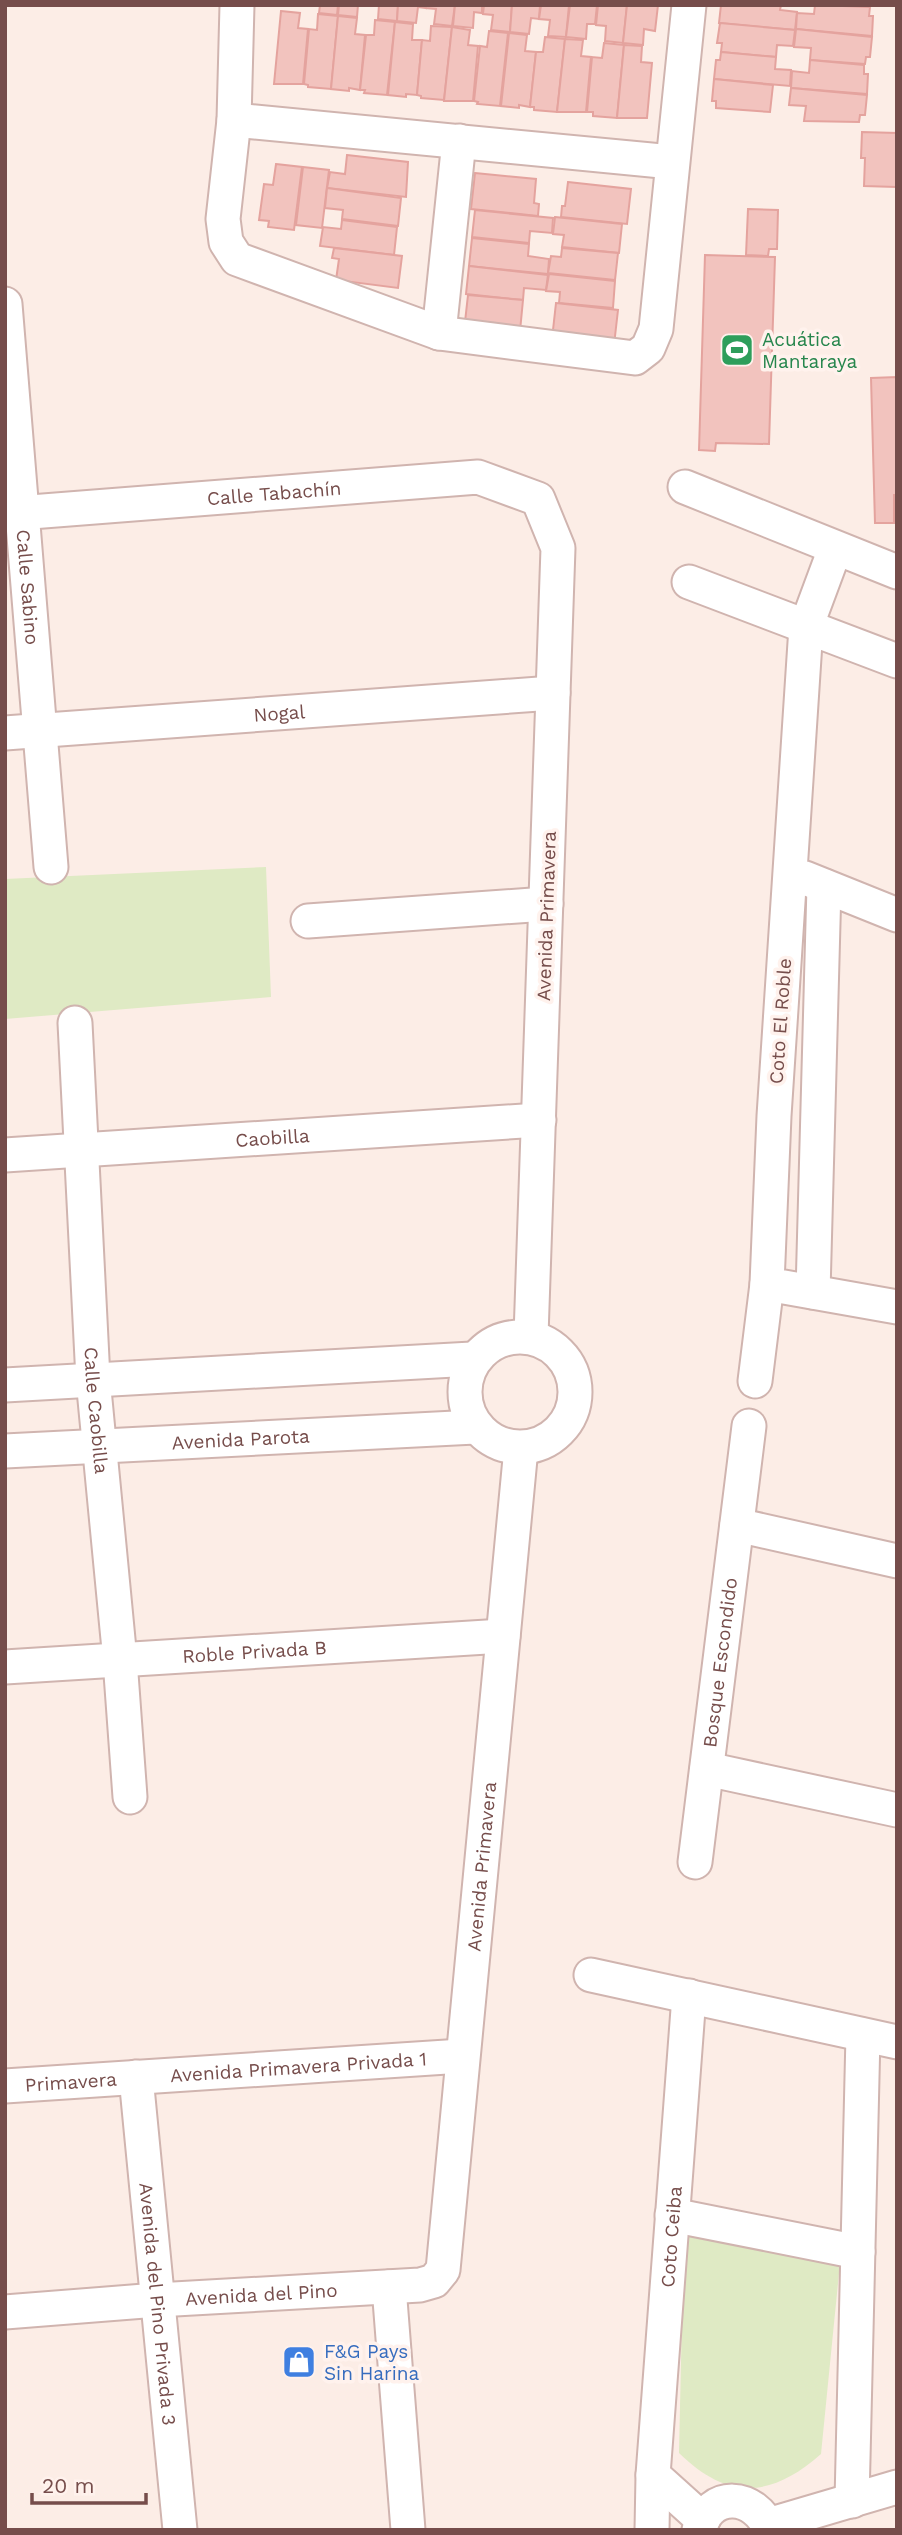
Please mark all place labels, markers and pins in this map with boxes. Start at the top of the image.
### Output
place label: Acuática Mantaraya [762,328,857,373]
sports icon: Acuática Mantaraya [718,331,756,369]
place label: F&G Pays Sin Harina [324,2340,420,2385]
shop icon: F&G Pays Sin Harina [280,2343,318,2381]

